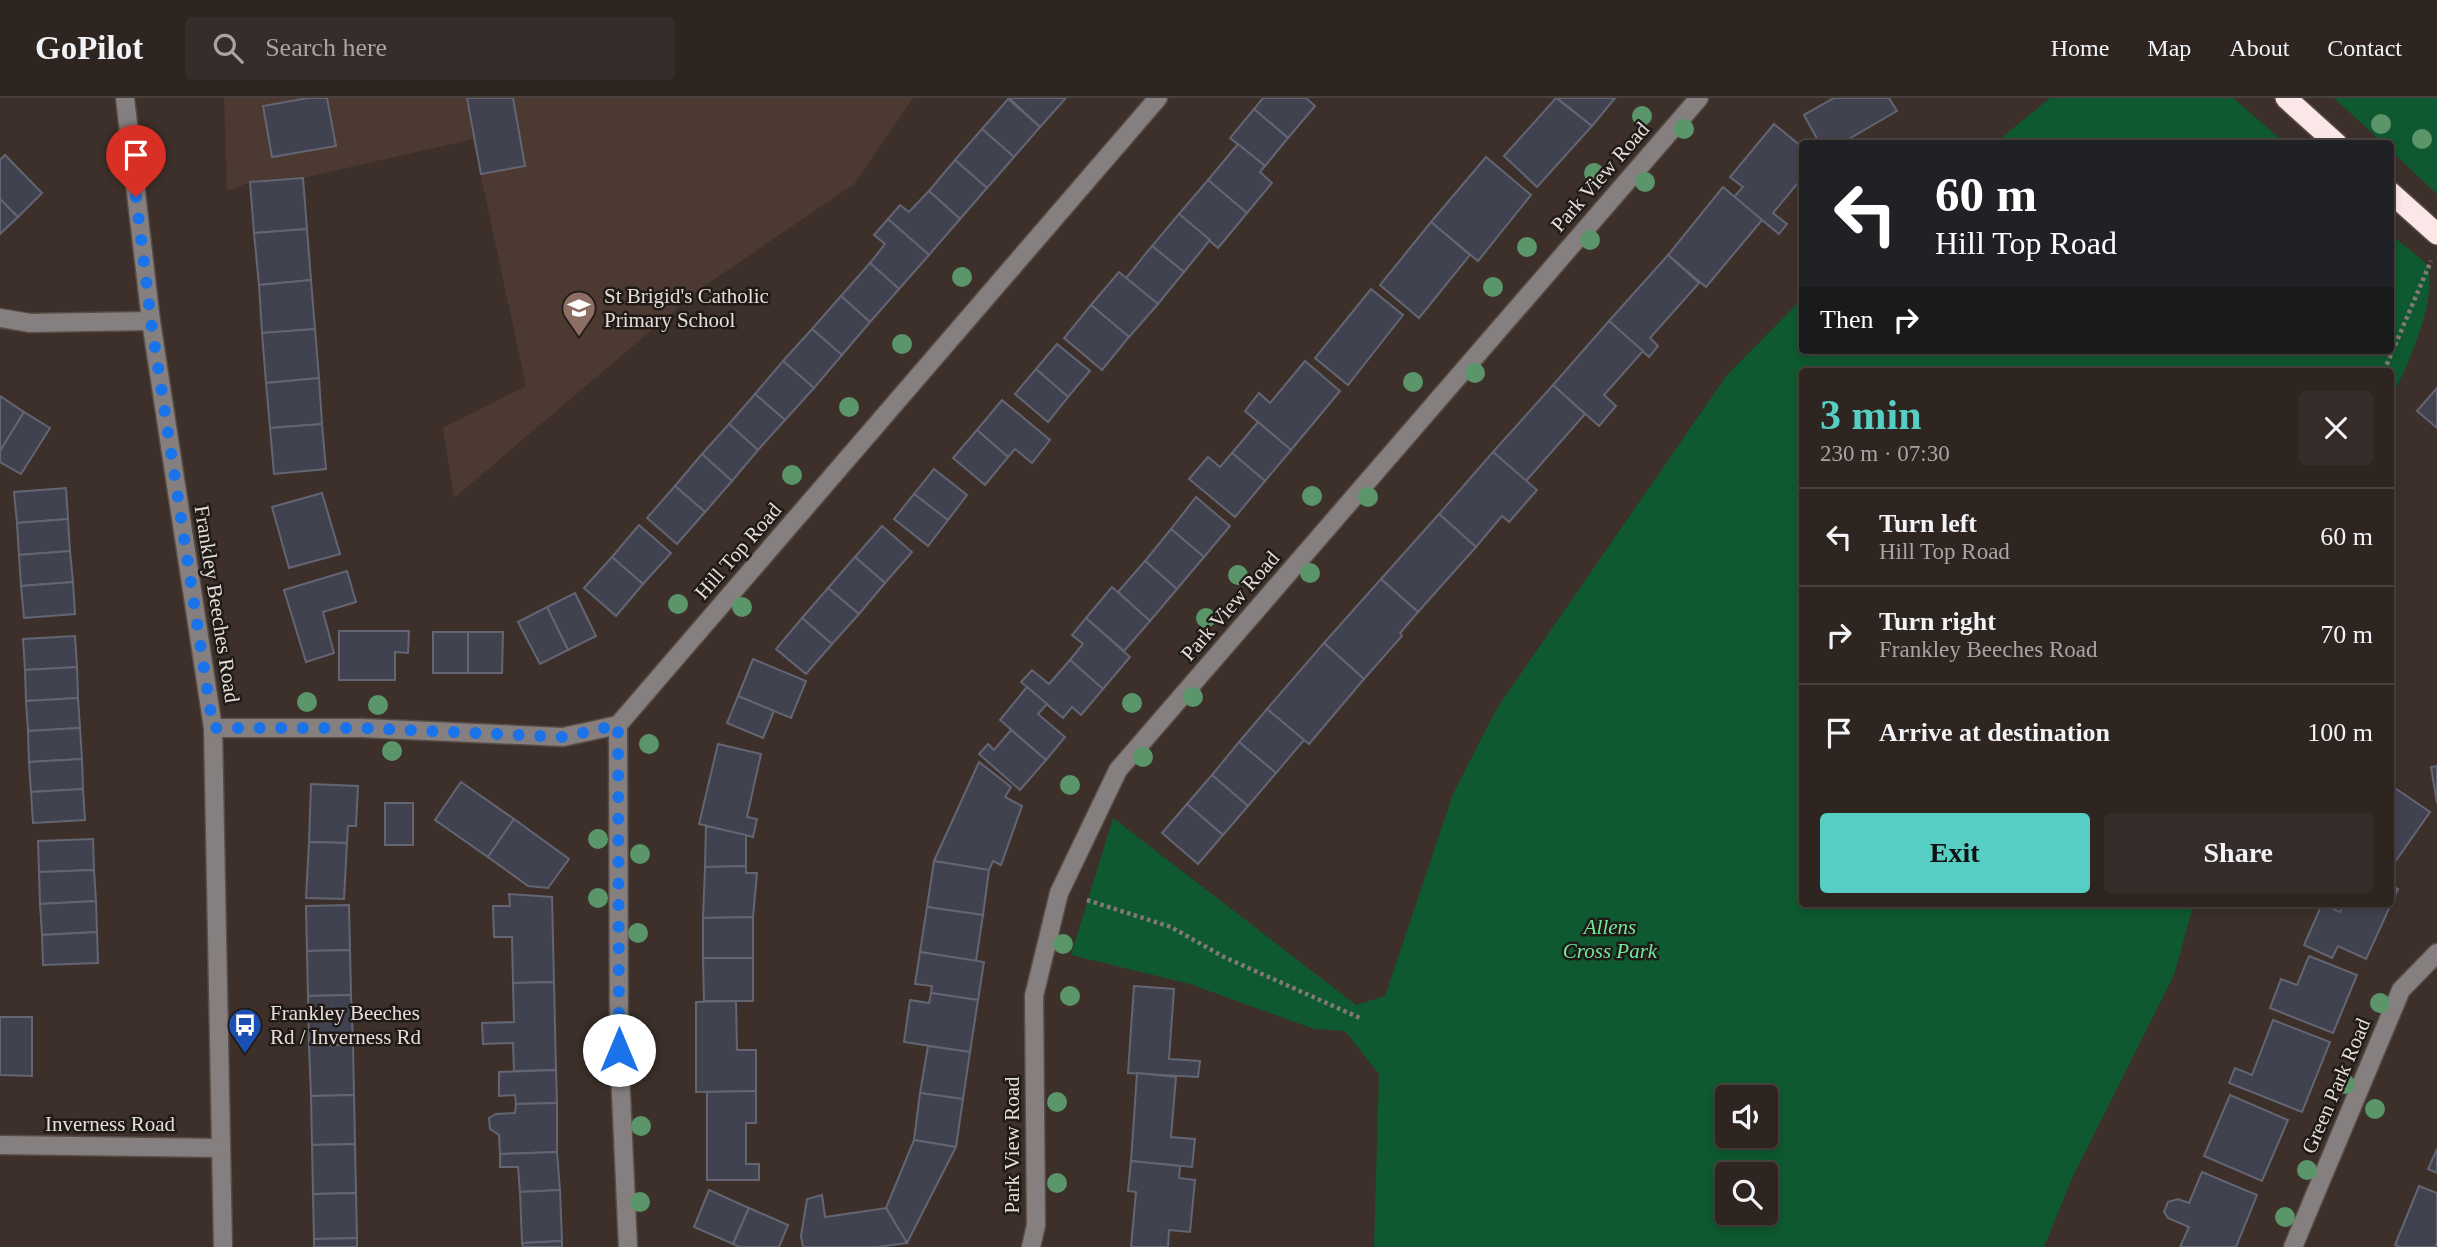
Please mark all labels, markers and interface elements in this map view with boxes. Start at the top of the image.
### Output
search box [185,17,675,80]
icon: search [209,29,247,67]
text: GoPilot [35,30,143,66]
text: Search here [265,33,387,62]
text: Home [2051,35,2109,61]
text: Map [2147,35,2191,61]
text: About [2229,35,2289,61]
text: Contact [2327,35,2402,61]
street label: Park View Road [1546,117,1654,237]
pin [106,125,166,197]
icon: arrive [117,136,155,174]
text: 60 m [1935,167,2037,222]
icon: left [1820,168,1911,259]
text: Hill Top Road [1935,225,2117,261]
place label: St Brigid's Catholic Primary School [604,284,769,332]
school or university icon: St Brigid's Catholic Primary School [560,289,598,338]
icon: right [1887,301,1925,339]
text: Then [1820,305,1873,334]
button: close [2299,391,2373,465]
text: 3 min [1820,392,1922,438]
text: 230 m · 07:30 [1820,441,1950,466]
street label: Hill Top Road [690,498,787,604]
street label: Frankley Beeches Road [190,504,245,705]
text: Turn left [1879,509,1977,538]
icon: left [1820,518,1858,556]
text: 60 m [2320,522,2373,551]
text: Hill Top Road [1879,539,2010,564]
street label: Park View Road [1176,546,1284,666]
text: Turn right [1879,607,1996,636]
icon: right [1820,616,1858,654]
text: 70 m [2320,620,2373,649]
text: Frankley Beeches Road [1879,637,2097,662]
icon: arrive [1820,714,1858,752]
text: Arrive at destination [1879,718,2110,747]
text: 100 m [2307,718,2373,747]
button: Exit [1820,813,2090,893]
button: Share [2104,813,2373,893]
park label: Allens Cross Park [1563,915,1658,963]
place label: Frankley Beeches Rd / Inverness Rd [270,1001,422,1049]
bus stop icon: Frankley Beeches Rd / Inverness Rd [226,1006,264,1055]
position arrow [582,1013,656,1087]
street label: Green Park Road [2297,1014,2375,1157]
street label: Park View Road [1000,1076,1024,1214]
map controls [1715,1085,1778,1225]
button: sound [1715,1085,1778,1148]
street label: Inverness Road [45,1112,176,1136]
button: search [1715,1162,1778,1225]

